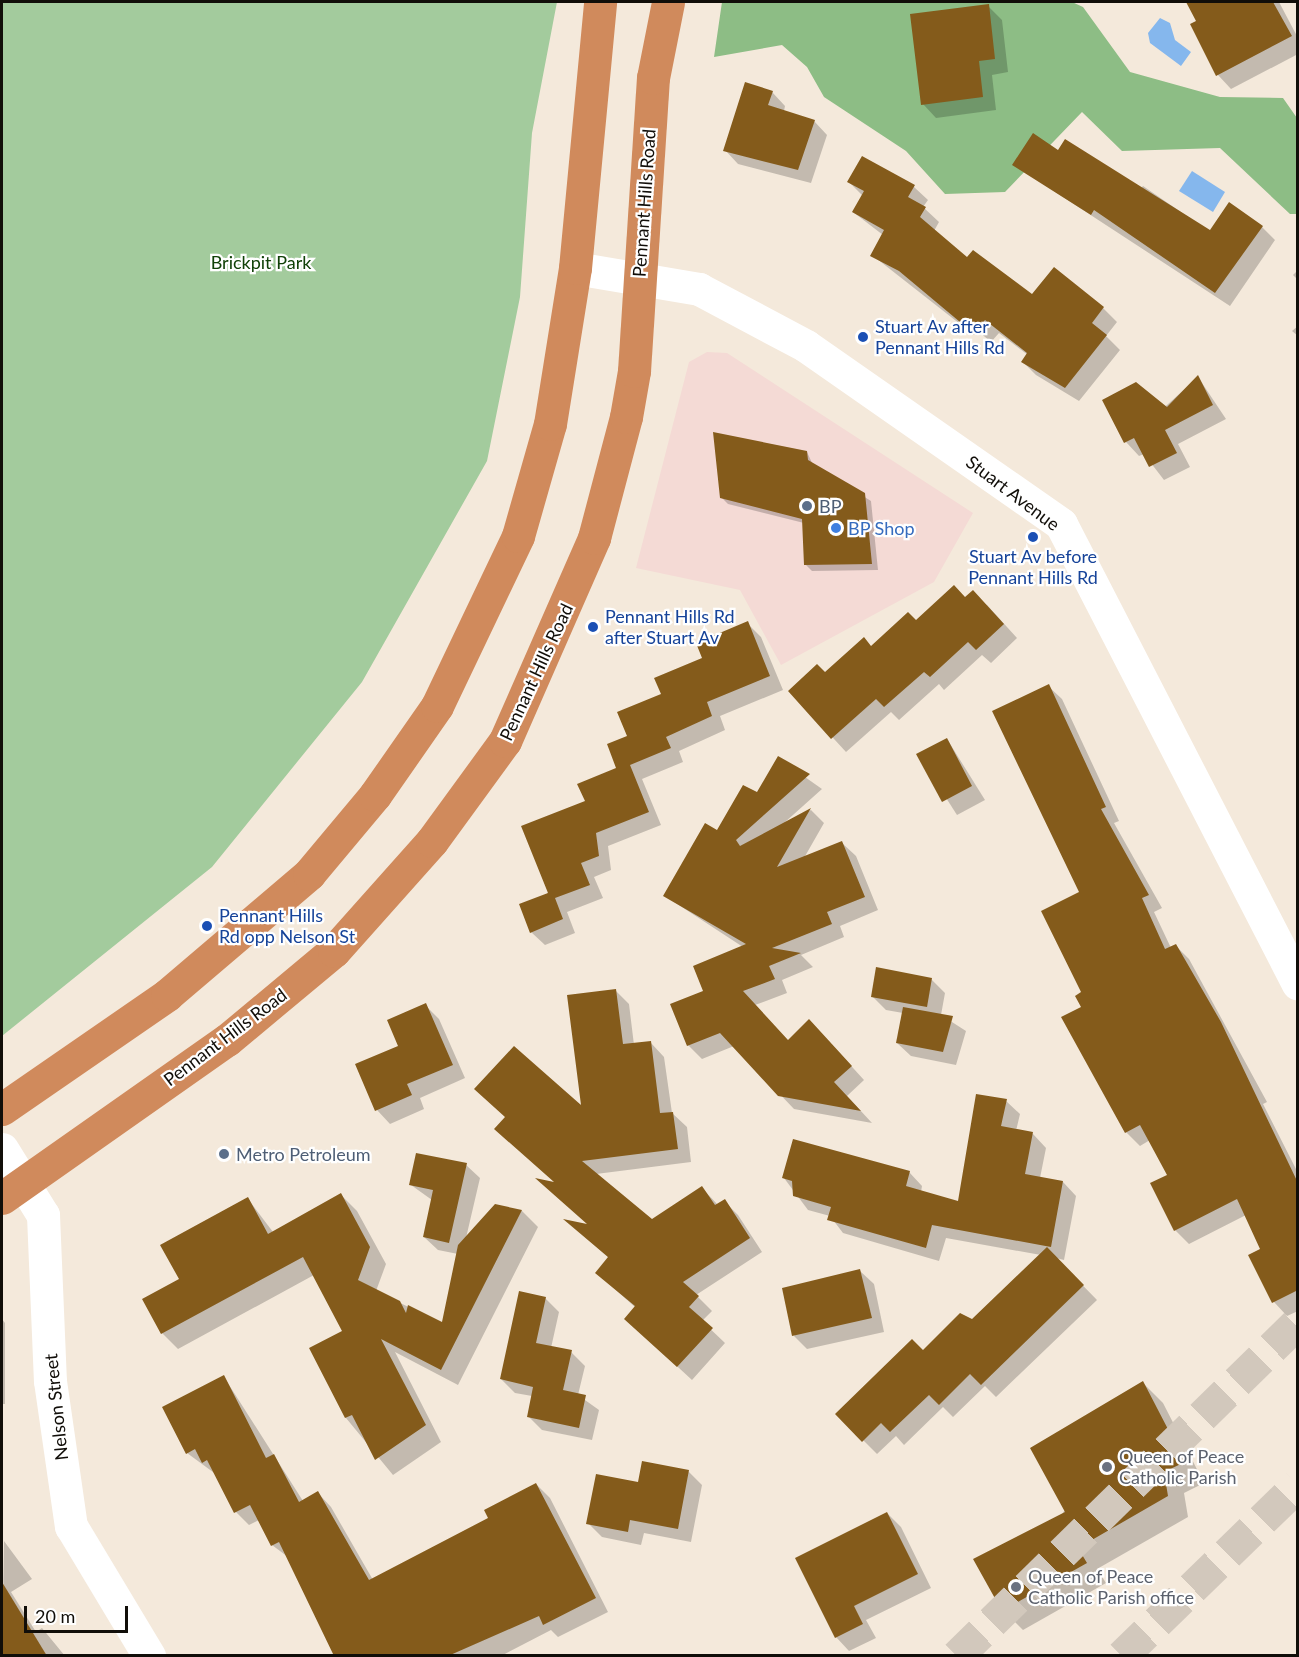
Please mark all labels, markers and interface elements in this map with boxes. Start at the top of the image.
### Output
street label: Pennant Hills Road [628,128,660,278]
park label: Brickpit Park [211,251,311,273]
place label: Stuart Av after Pennant Hills Rd [875,316,1005,358]
marker: Stuart Av after Pennant Hills Rd [856,330,870,344]
street label: Stuart Avenue [962,451,1064,535]
place label: BP [819,495,841,517]
marker: BP [800,499,814,513]
place label: BP Shop [848,517,915,539]
marker: BP Shop [829,521,843,535]
marker: Stuart Av before Pennant Hills Rd [1026,530,1040,544]
place label: Stuart Av before Pennant Hills Rd [968,546,1098,588]
street label: Pennant Hills Road [495,600,577,744]
place label: Pennant Hills Rd after Stuart Av [605,606,735,648]
marker: Pennant Hills Rd after Stuart Av [586,620,600,634]
place label: Pennant Hills Rd opp Nelson St [219,905,355,948]
marker: Pennant Hills Rd opp Nelson St [200,919,214,933]
street label: Pennant Hills Road [159,984,291,1090]
place label: Metro Petroleum [236,1143,371,1165]
marker: Metro Petroleum [217,1147,231,1161]
street label: Nelson Street [40,1353,72,1461]
place label: Queen of Peace Catholic Parish [1119,1446,1245,1488]
marker: Queen of Peace Catholic Parish [1100,1460,1114,1474]
place label: Queen of Peace Catholic Parish office [1028,1566,1194,1608]
marker: Queen of Peace Catholic Parish office [1009,1580,1023,1594]
scale bar [27,1594,130,1632]
text: 20 m [35,1605,75,1627]

